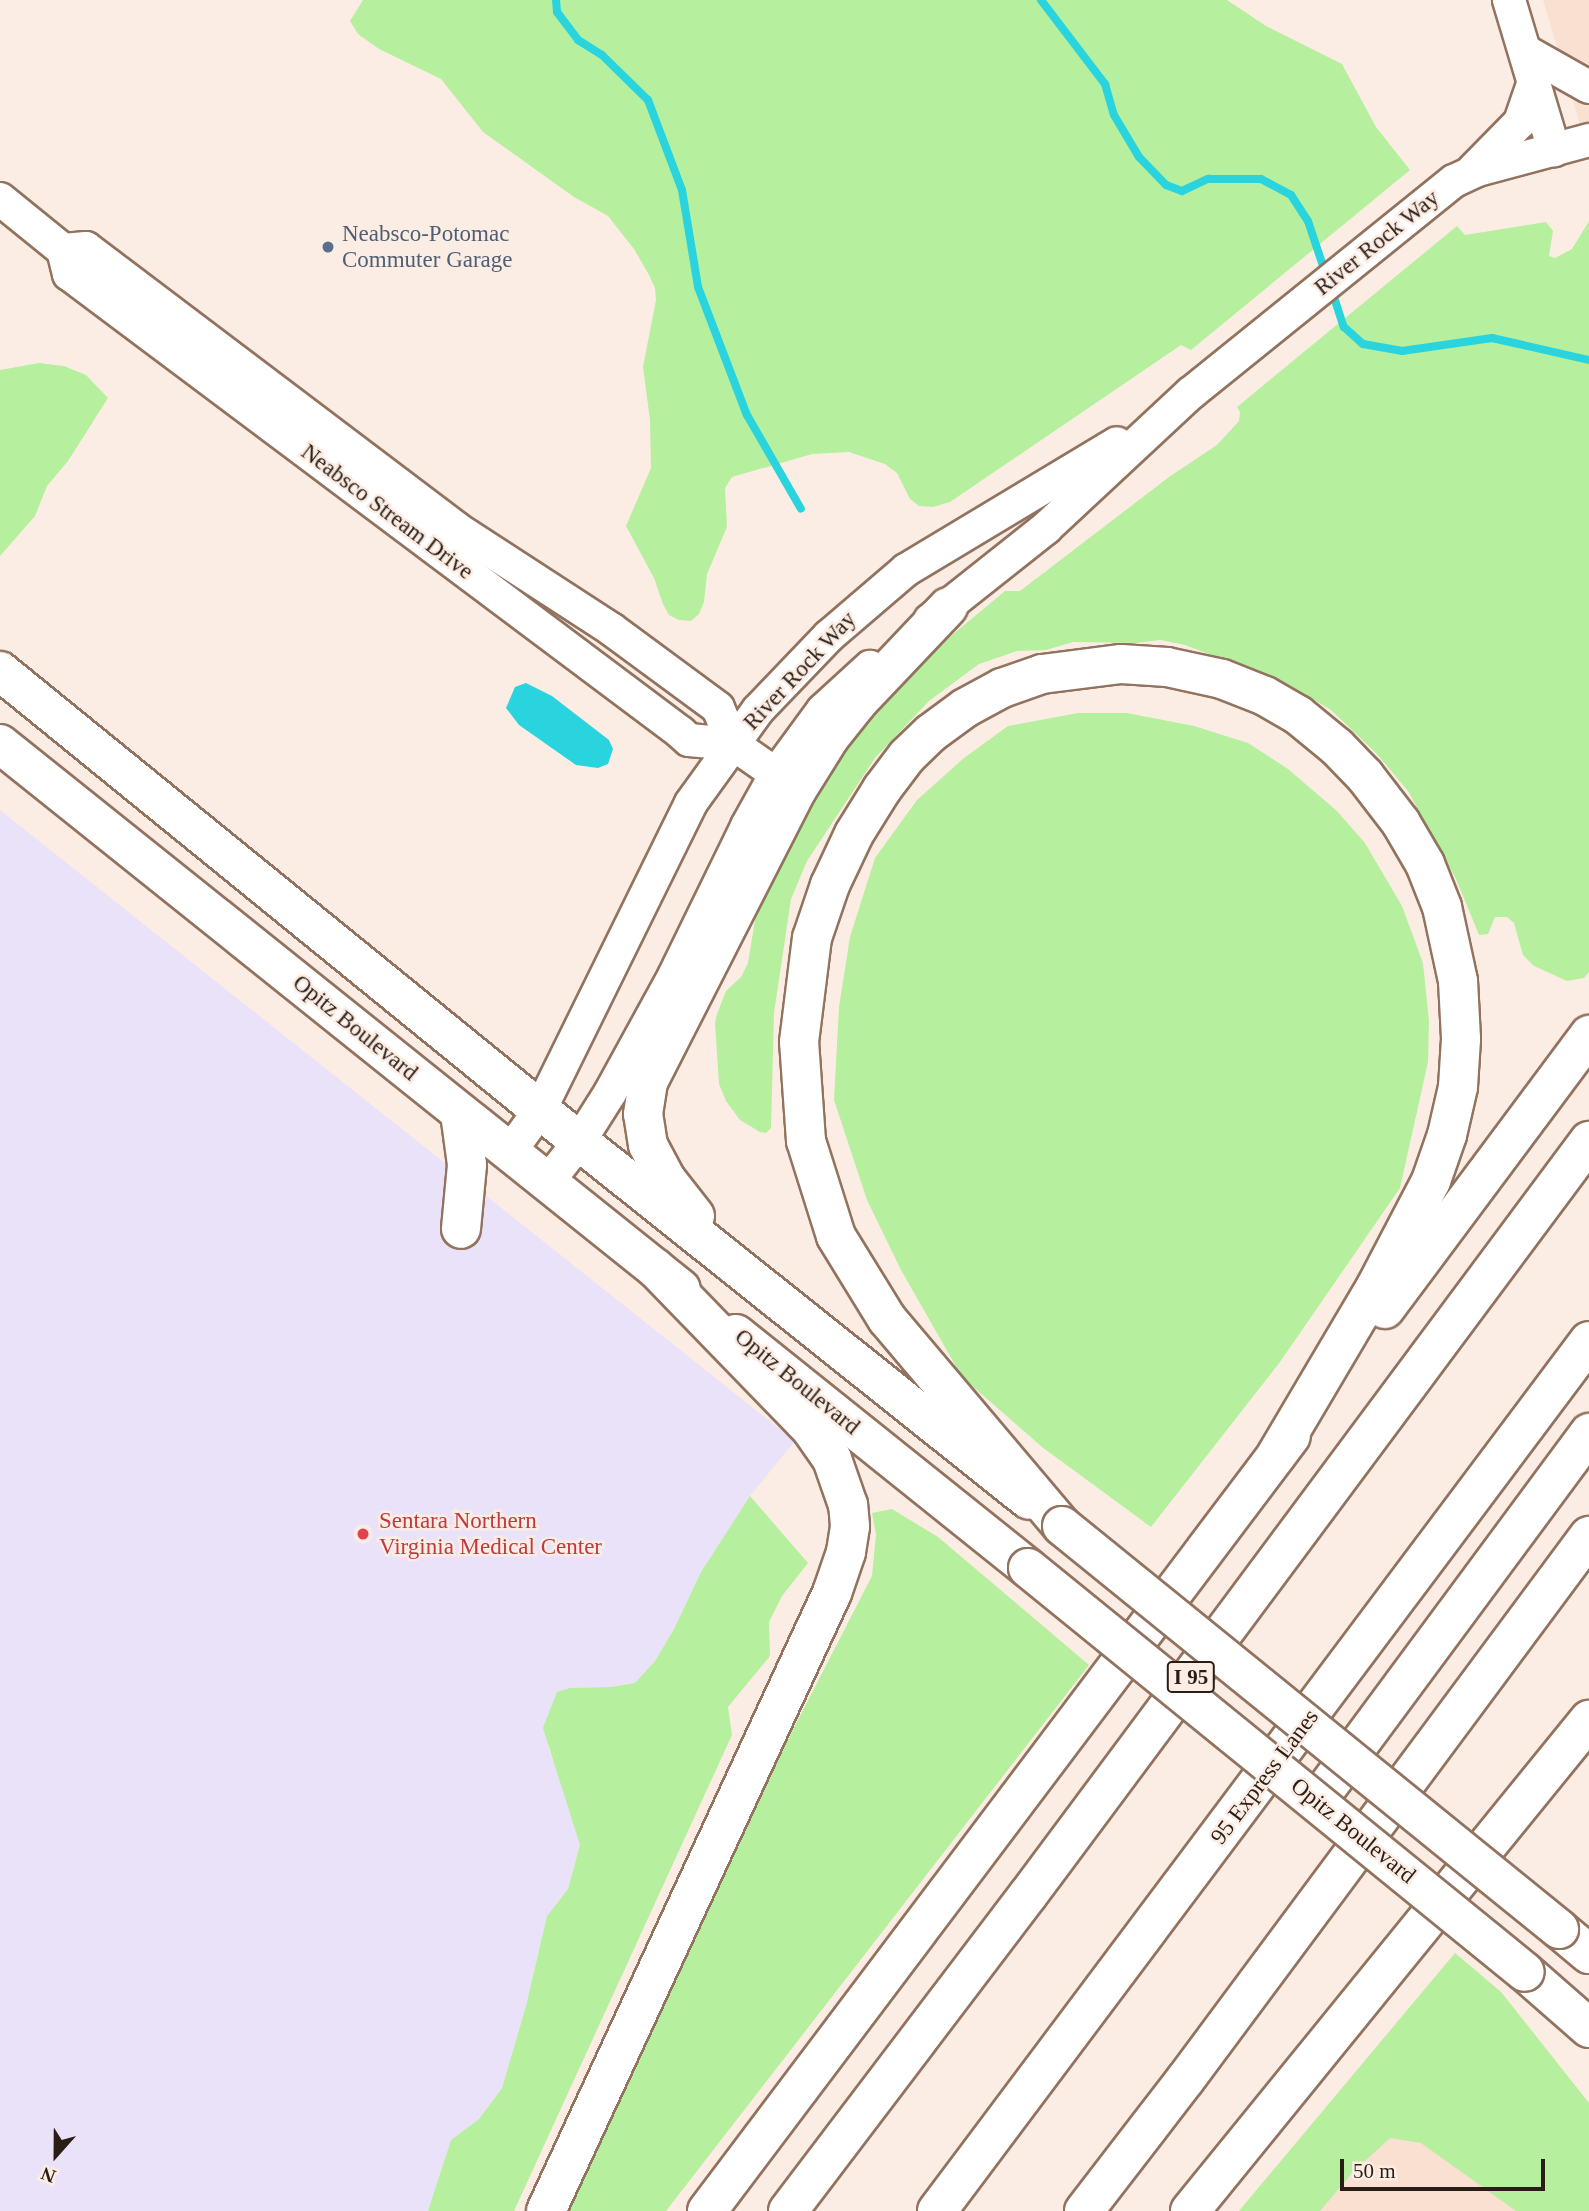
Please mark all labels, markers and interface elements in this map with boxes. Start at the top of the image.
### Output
street label: River Rock Way [1309,184,1445,302]
place label: Neabsco-Potomac Commuter Garage [342,220,513,274]
marker: Neabsco-Potomac Commuter Garage [320,239,336,255]
street label: Neabsco Stream Drive [296,438,478,586]
street label: River Rock Way [738,606,862,736]
street label: Opitz Boulevard [287,969,423,1087]
street label: Opitz Boulevard [729,1323,865,1441]
place label: Sentara Northern Virginia Medical Center [379,1507,602,1561]
marker: Sentara Northern Virginia Medical Center [353,1524,373,1544]
road number: I 95 [1166,1660,1216,1694]
street label: 95 Express Lanes [1205,1704,1325,1850]
street label: Opitz Boulevard [1285,1772,1421,1890]
north arrow [21,2120,91,2190]
scale bar [1344,2144,1549,2188]
text: 50 m [1353,2159,1396,2183]
text: N [38,2163,58,2187]

